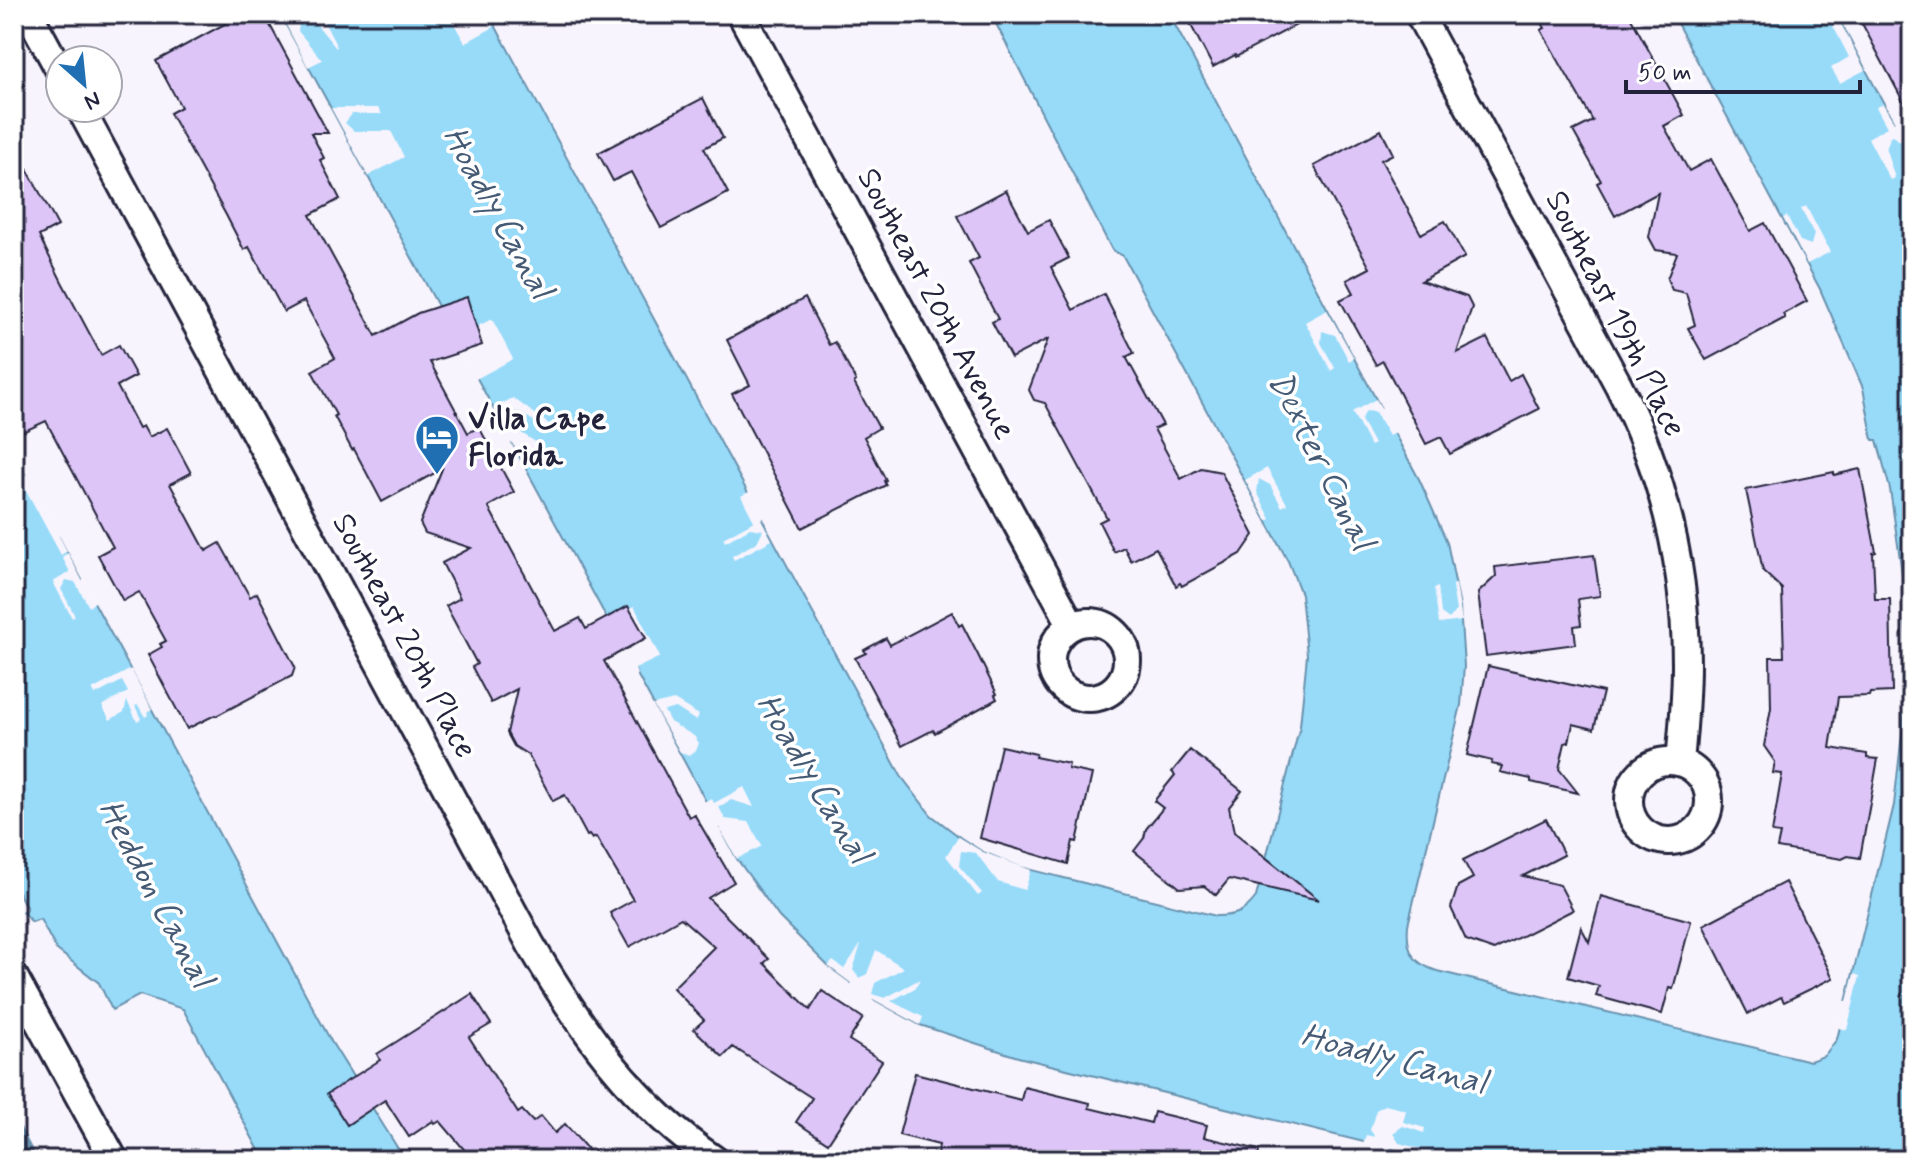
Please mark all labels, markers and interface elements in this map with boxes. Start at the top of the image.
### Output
north arrow [44,44,124,124]
scale bar [1626,44,1860,94]
text: 50 m [1638,58,1692,89]
text: N [79,84,105,116]
water label: Hoadly Canal [431,119,564,309]
street label: Southeast 20th Avenue [847,161,1025,447]
street label: Southeast 19th Place [1535,184,1695,444]
water label: Dexter Canal [1256,364,1385,560]
place label: Villa Cape Florida [468,398,606,477]
hotel icon: Villa Cape Florida [413,413,461,476]
street label: Southeast 20th Place [322,506,486,766]
water label: Hoadly Canal [745,686,883,874]
water label: Heddon Canal [87,792,225,998]
water label: Hoadly Canal [1296,1014,1494,1107]

